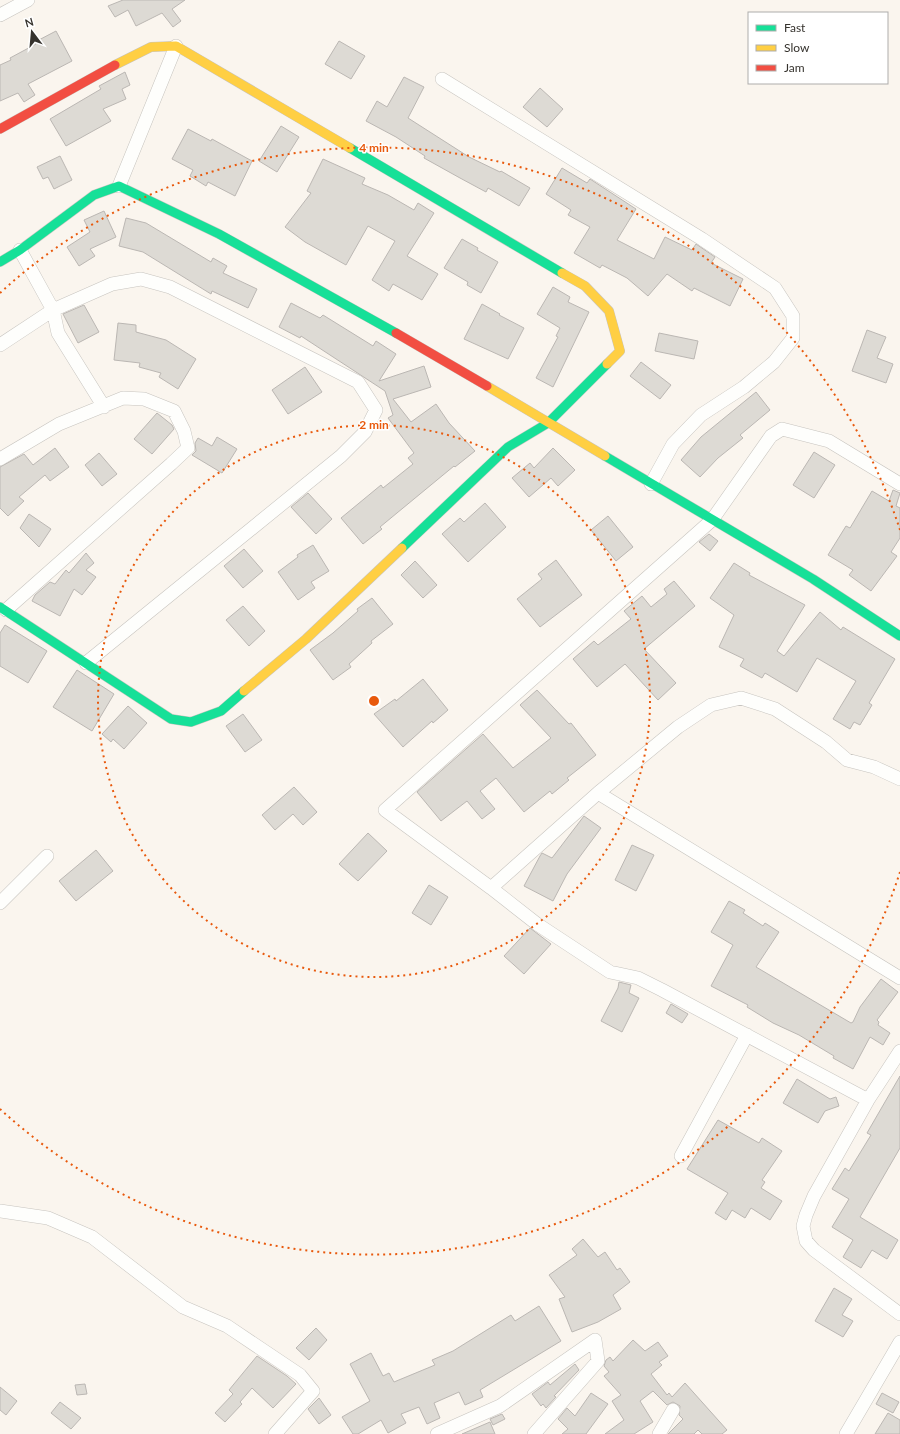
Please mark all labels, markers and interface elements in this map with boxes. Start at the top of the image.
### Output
north arrow [12,12,52,52]
legend [748,12,888,84]
text: N [23,14,35,29]
text: Fast [784,20,806,35]
text: Slow [784,40,810,55]
text: Jam [784,60,805,75]
text: 4 min [359,140,389,155]
text: 2 min [359,417,389,432]
centre of rings [367,694,381,708]

